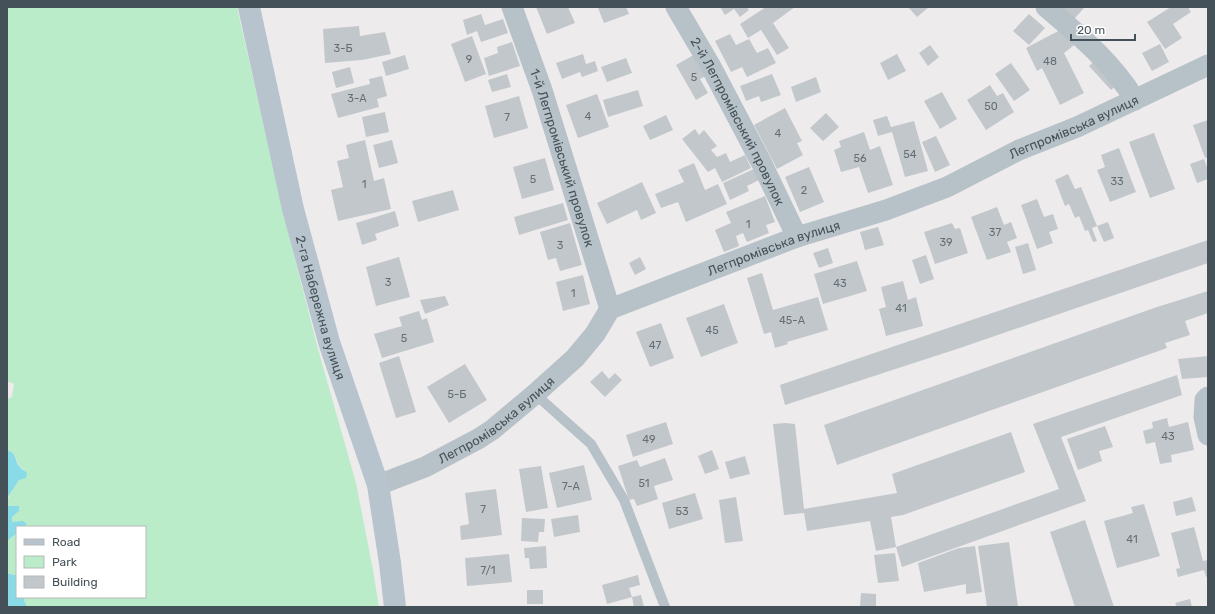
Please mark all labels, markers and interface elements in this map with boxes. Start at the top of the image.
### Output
scale bar [1071,16,1135,42]
text: 20 m [1077,23,1105,37]
street label: 2-й Легпромівський провулок [688,34,788,208]
house number: 3-Б [334,42,352,55]
house number: 9 [466,53,472,66]
house number: 48 [1043,55,1057,68]
street label: 1-й Легпромівський провулок [527,67,598,249]
house number: 5 [691,71,698,84]
house number: 3-А [347,92,367,105]
street label: Легпромівська вулиця [1006,92,1141,162]
house number: 50 [984,100,998,113]
house number: 4 [585,110,592,123]
house number: 7 [504,111,510,124]
house number: 4 [775,127,782,140]
house number: 54 [903,148,917,161]
house number: 56 [853,152,867,165]
house number: 5 [530,173,537,186]
house number: 33 [1110,175,1124,188]
house number: 1 [362,178,366,191]
house number: 2 [801,184,807,197]
street label: Легпромівська вулиця [705,217,842,278]
house number: 1 [746,218,750,231]
house number: 37 [989,226,1001,239]
street label: 2-га Набережна вулиця [293,234,349,381]
house number: 39 [939,236,953,249]
house number: 3 [557,239,564,252]
house number: 3 [385,276,392,289]
house number: 43 [833,277,847,290]
house number: 1 [571,287,575,300]
house number: 41 [895,302,907,315]
house number: 45-А [779,314,806,327]
house number: 45 [705,324,719,337]
house number: 5 [401,332,408,345]
house number: 47 [649,339,661,352]
street label: Легпромівська вулиця [435,373,557,466]
house number: 5-Б [448,388,466,401]
house number: 43 [1161,430,1175,443]
house number: 49 [642,433,656,446]
house number: 51 [638,477,650,490]
house number: 7-А [562,480,581,493]
house number: 7 [480,503,486,516]
house number: 53 [675,505,689,518]
legend [16,526,146,598]
house number: 41 [1126,533,1138,546]
text: Road [52,535,80,549]
text: Park [52,555,78,569]
house number: 7/1 [481,564,495,577]
text: Building [52,575,98,589]

